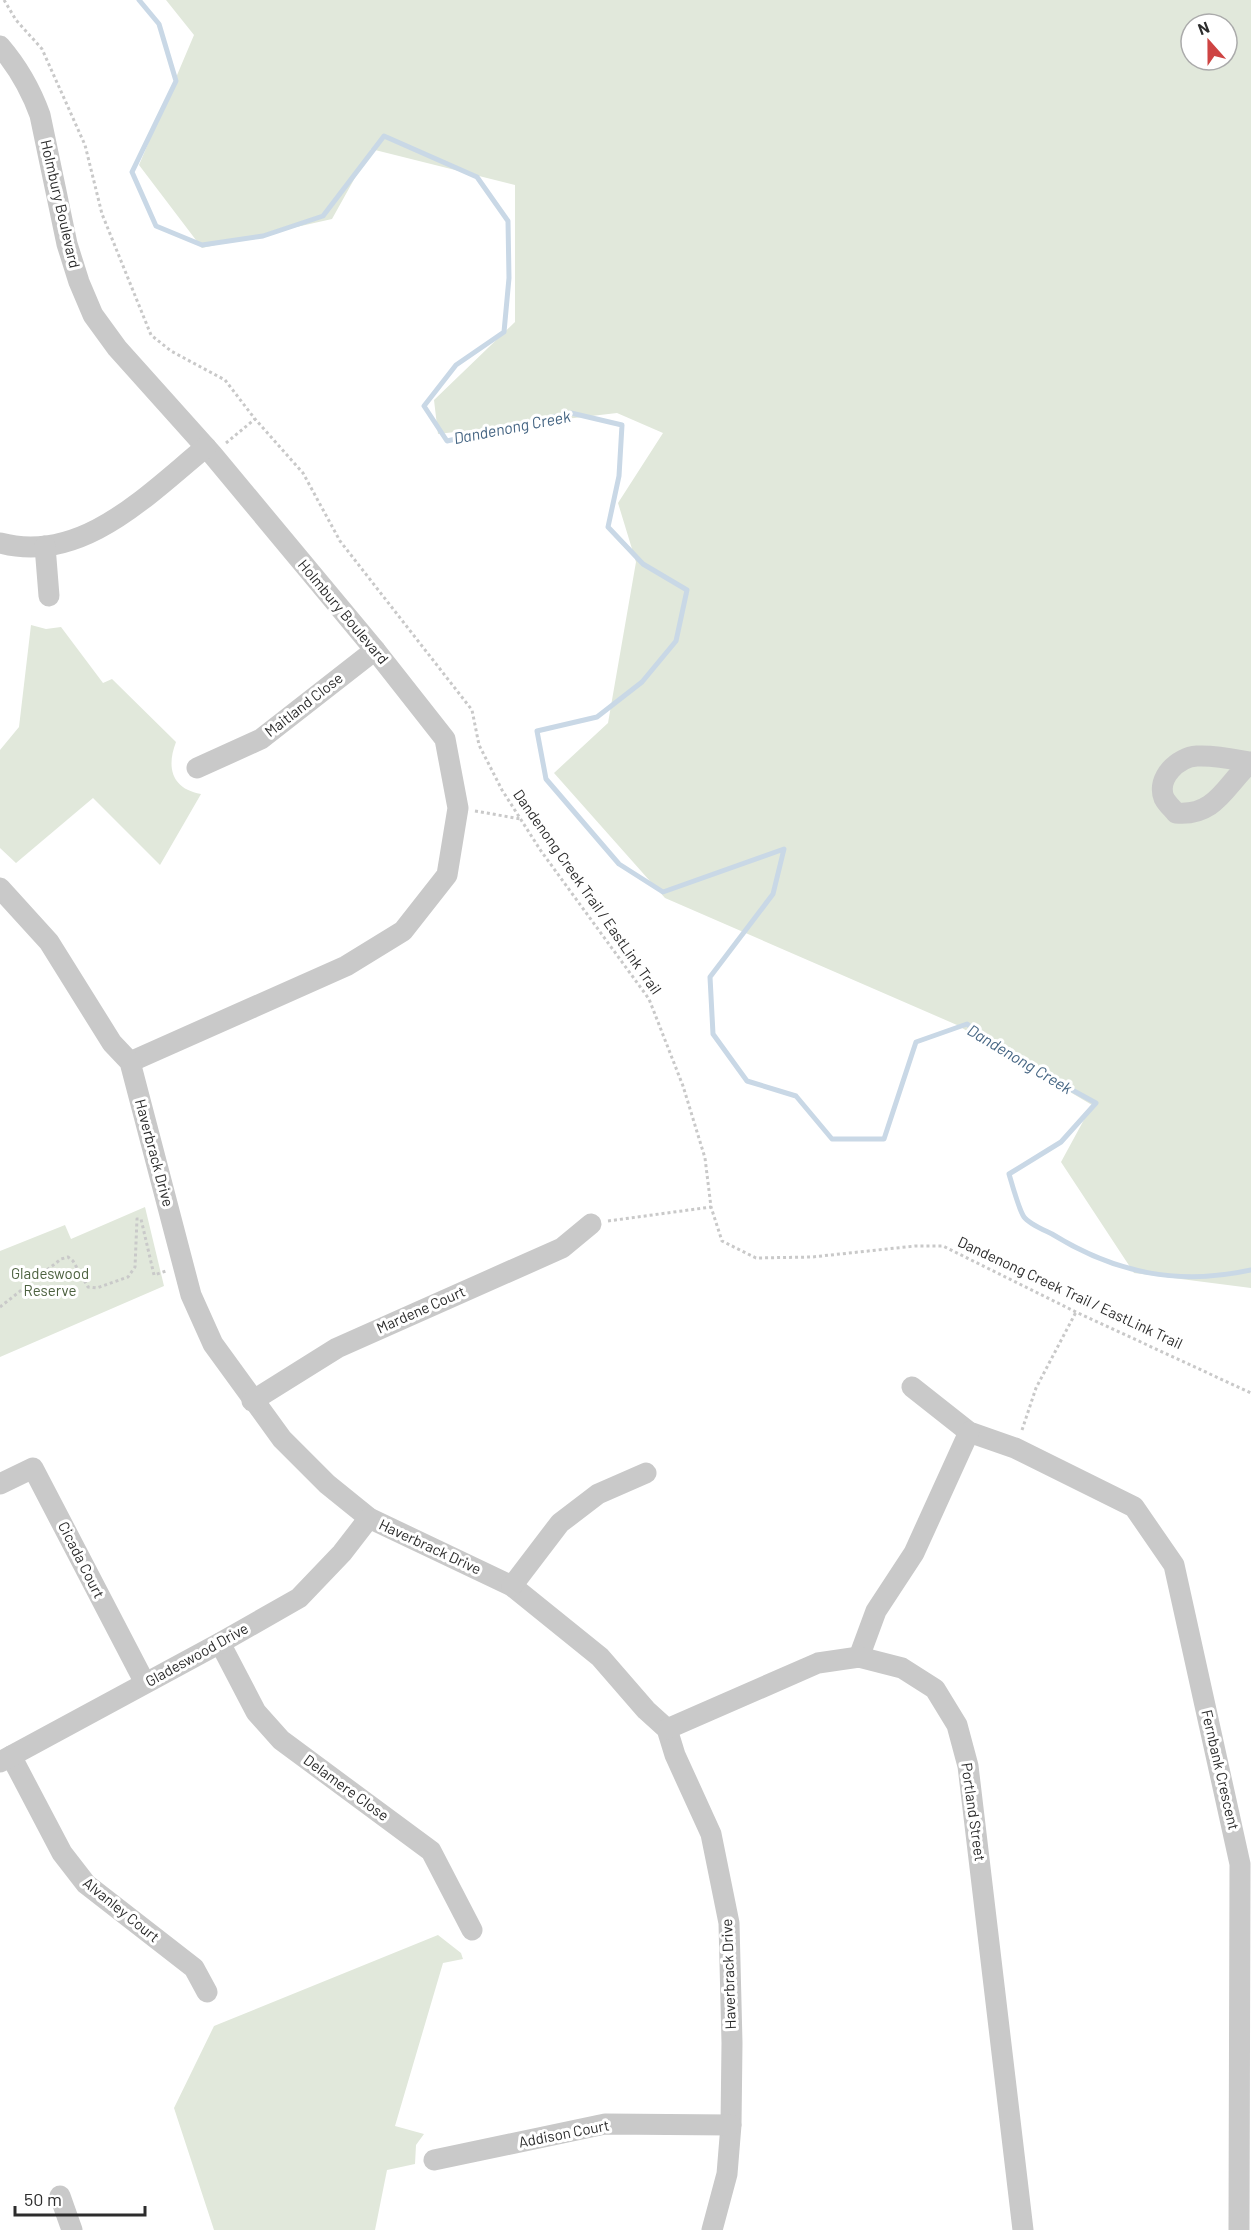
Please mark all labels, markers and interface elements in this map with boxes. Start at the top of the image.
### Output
north arrow [1179,12,1239,72]
text: N [1195,17,1212,38]
street label: Holmbury Boulevard [37,138,84,270]
water label: Dandenong Creek [452,406,572,447]
street label: Holmbury Boulevard [295,555,393,667]
street label: Maitland Close [261,668,346,740]
street label: Dandenong Creek Trail / EastLink Trail [510,786,666,997]
water label: Dandenong Creek [965,1020,1076,1097]
street label: Haverbrack Drive [132,1097,178,1209]
street label: Dandenong Creek Trail / EastLink Trail [955,1232,1186,1352]
park label: Gladeswood Reserve [11,1264,89,1299]
street label: Mardene Court [373,1281,468,1337]
street label: Haverbrack Drive [376,1515,484,1578]
street label: Cicada Court [55,1518,109,1601]
street label: Gladeswood Drive [142,1618,251,1690]
street label: Fernbank Crescent [1198,1708,1244,1832]
street label: Delamere Close [300,1750,393,1824]
street label: Portland Street [958,1762,990,1862]
street label: Alvanley Court [80,1873,163,1945]
street label: Haverbrack Drive [717,1918,739,2030]
street label: Addison Court [517,2115,611,2151]
scale bar [15,2179,146,2217]
text: 50 m [24,2188,62,2210]

